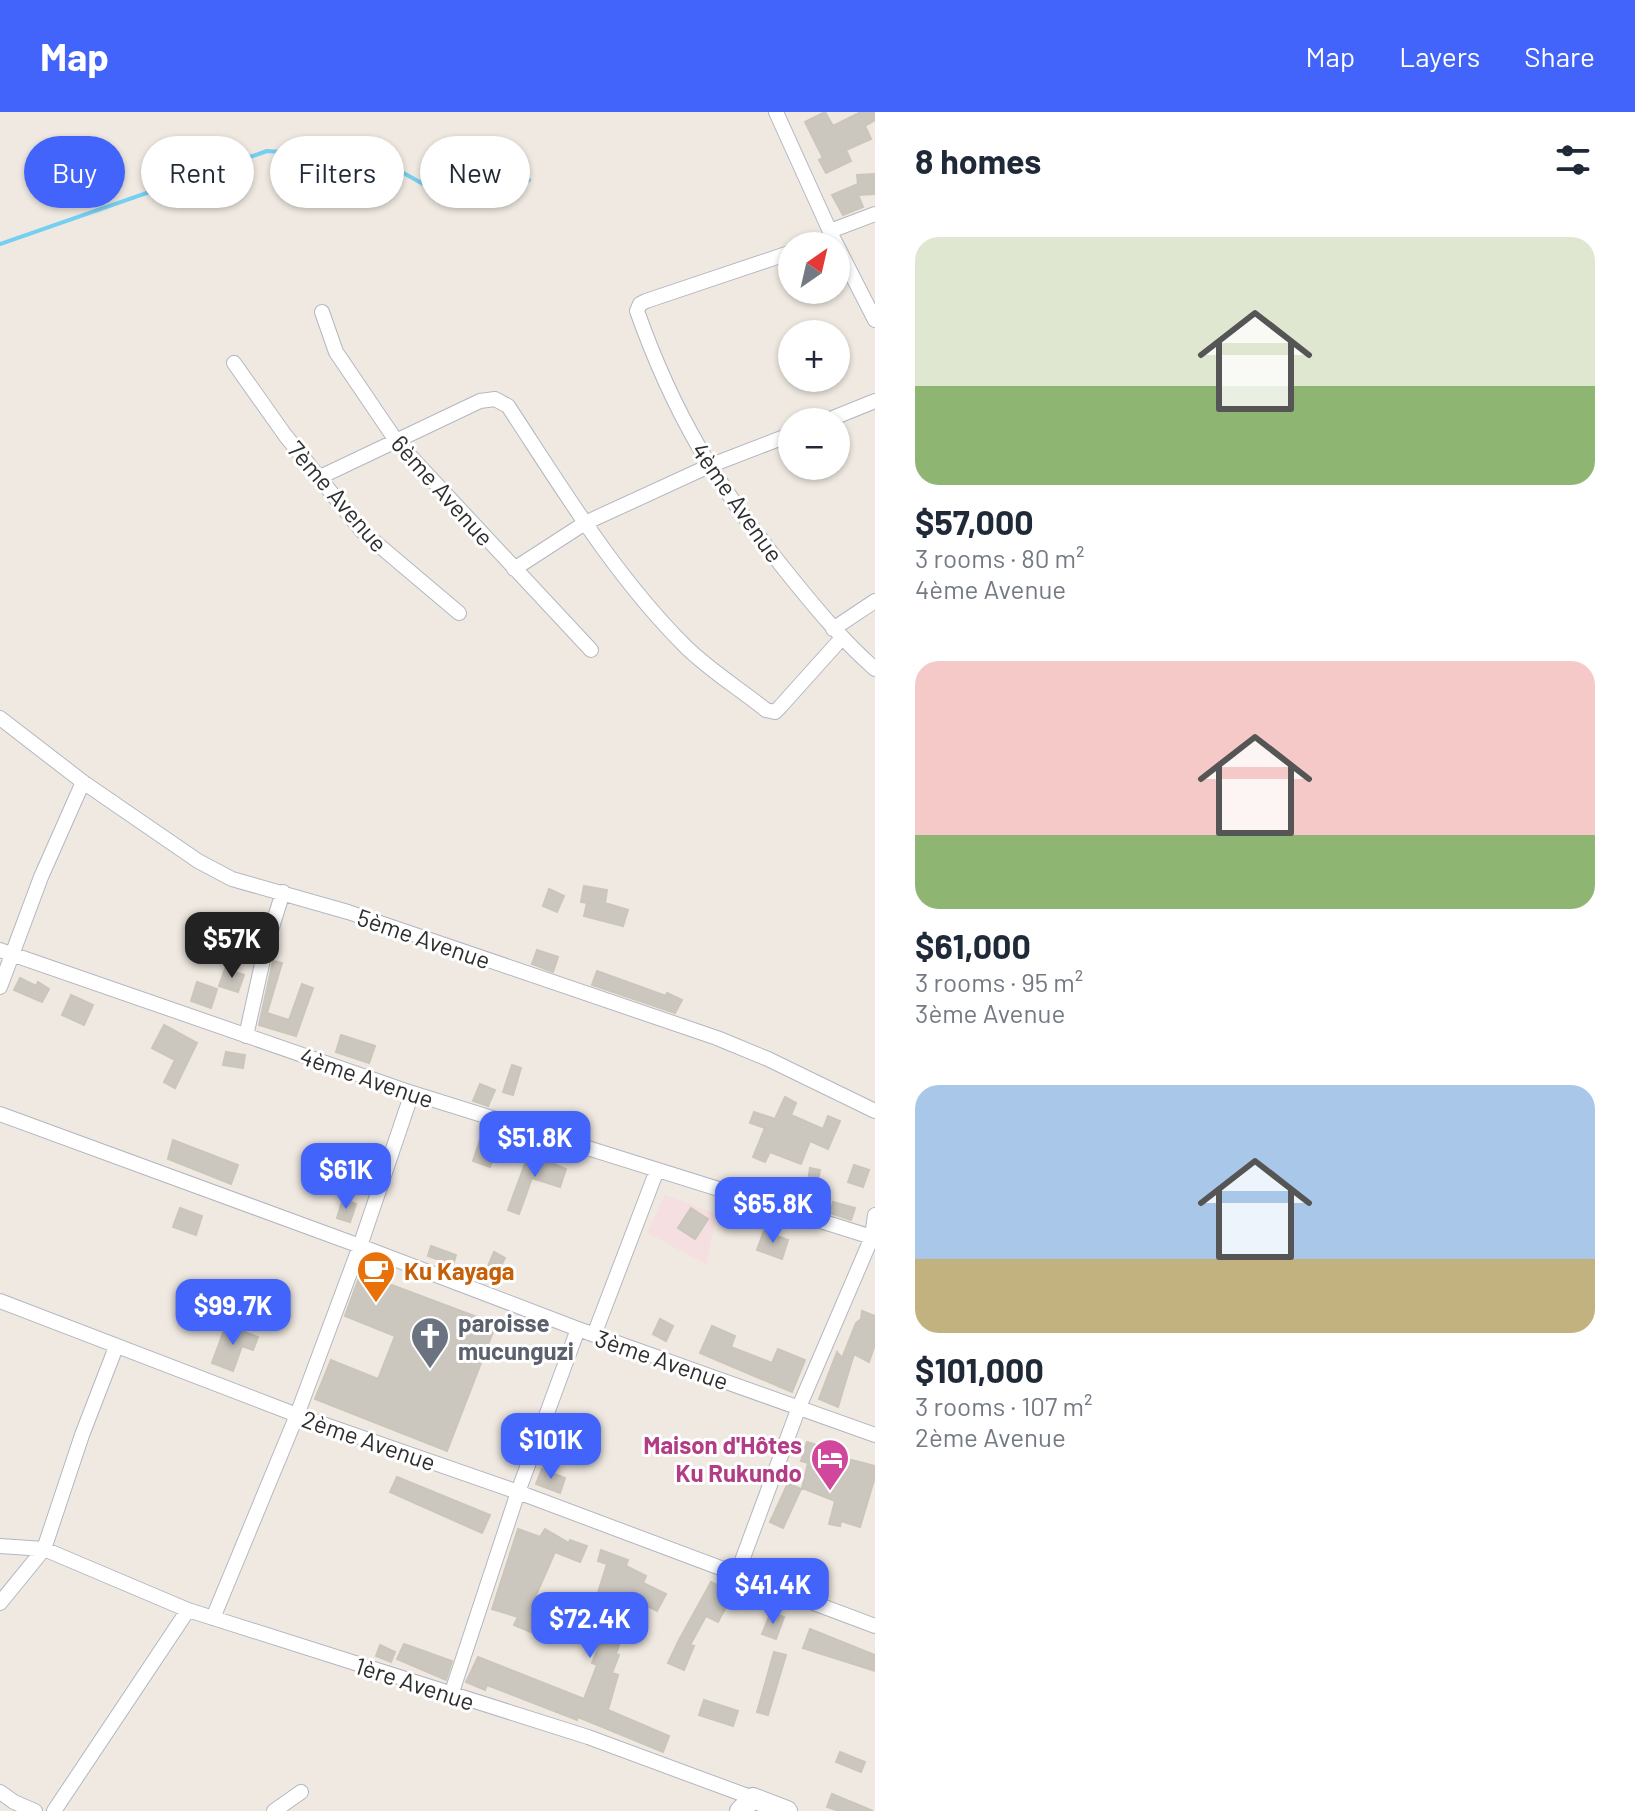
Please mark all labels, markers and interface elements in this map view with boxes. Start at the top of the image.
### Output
text: Map [40,33,109,79]
text: Map [1305,39,1355,73]
text: Layers [1399,39,1480,73]
text: Share [1524,39,1595,73]
chip: Buy [24,136,125,208]
chip: Rent [141,136,254,208]
chip: Filters [270,136,404,208]
chip: New [420,136,530,208]
icon: filters [1551,138,1595,182]
text: 8 homes [915,140,1041,181]
north arrow [778,232,850,304]
map controls [778,232,850,480]
icon: home [1183,289,1327,433]
button: + [778,320,850,392]
button: − [778,408,850,480]
street label: 6ème Avenue [386,429,500,551]
street label: 7ème Avenue [282,435,394,557]
street label: 4ème Avenue [686,437,790,567]
text: $57,000 [915,501,1034,542]
text: 3 rooms · 80 m² [915,542,1085,573]
text: 4ème Avenue [915,573,1066,604]
icon: home [1183,713,1327,857]
street label: 5ème Avenue [354,902,494,974]
pin: $57K [185,912,279,980]
text: $57K [203,922,261,953]
text: $61,000 [915,925,1031,966]
text: 3 rooms · 95 m² [915,966,1083,997]
text: 3ème Avenue [915,997,1065,1028]
street label: 4ème Avenue [296,1041,438,1113]
pin: $51.8K [470,1111,600,1179]
text: $51.8K [497,1121,573,1152]
icon: home [1183,1137,1327,1281]
pin: $61K [299,1143,393,1211]
text: $61K [319,1153,373,1184]
pin: $65.8K [708,1177,838,1245]
text: $65.8K [733,1187,813,1218]
cafe icon: Ku Kayaga [355,1249,397,1304]
place label: Ku Kayaga [404,1256,514,1285]
pin: $99.7K [168,1279,298,1347]
text: $99.7K [194,1289,272,1320]
place label: paroisse mucunguzi [458,1308,574,1365]
church icon: paroisse mucunguzi [409,1315,451,1370]
street label: 3ème Avenue [592,1323,732,1395]
text: $101,000 [915,1349,1044,1390]
text: 3 rooms · 107 m² [915,1390,1092,1421]
street label: 2ème Avenue [298,1404,440,1476]
pin: $101K [495,1413,607,1481]
text: 2ème Avenue [915,1421,1066,1452]
text: $101K [519,1423,583,1454]
place label: Maison d'Hôtes Ku Rukundo [643,1430,802,1487]
hotel icon: Maison d'Hôtes Ku Rukundo [809,1437,851,1492]
pin: $41.4K [708,1558,838,1626]
text: $41.4K [735,1568,811,1599]
pin: $72.4K [525,1592,655,1660]
text: $72.4K [549,1602,631,1633]
street label: 1ère Avenue [352,1650,478,1716]

